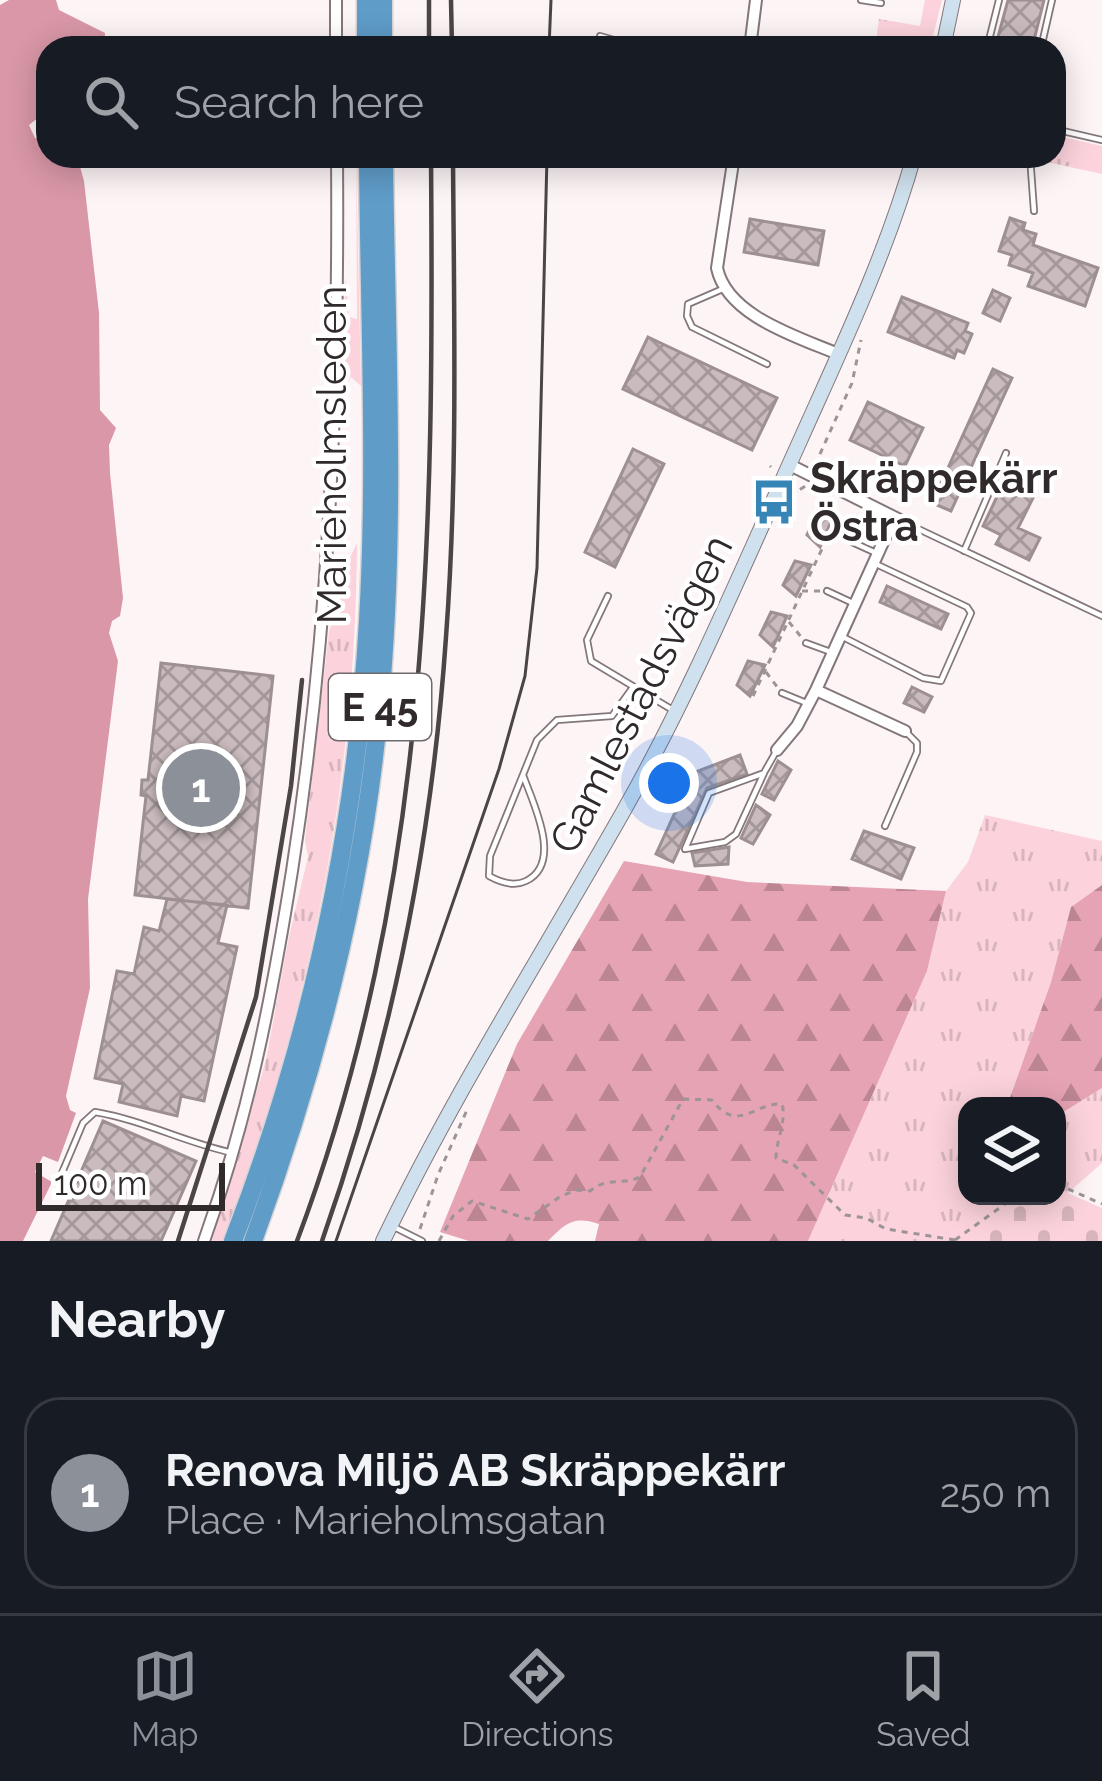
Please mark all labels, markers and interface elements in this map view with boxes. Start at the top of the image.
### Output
search box [36,36,1066,168]
icon: search [78,69,144,135]
text: Search here [174,76,424,129]
street label: Marieholmsleden [307,285,356,625]
place label: Skräppekärr Östra [810,454,1058,551]
bus stop icon: Skräppekärr Östra [749,477,799,527]
street label: Gamlestadsvägen [540,527,742,861]
road number: E 45 [329,674,431,740]
pin: 1 [162,743,240,833]
your location [639,753,699,813]
map controls [958,1097,1066,1205]
button: layers [958,1097,1066,1205]
scale bar [36,1157,225,1210]
text: 100 m [54,1164,147,1203]
text: Nearby [48,1289,225,1349]
text: Renova Miljö AB Skräppekärr [165,1444,786,1497]
text: 1 [80,1470,100,1516]
text: 250 m [940,1470,1051,1516]
text: Place · Marieholmsgatan [165,1497,606,1543]
tab: Map [131,1643,198,1754]
tab: Directions [461,1643,614,1754]
tab: Saved [876,1643,971,1754]

